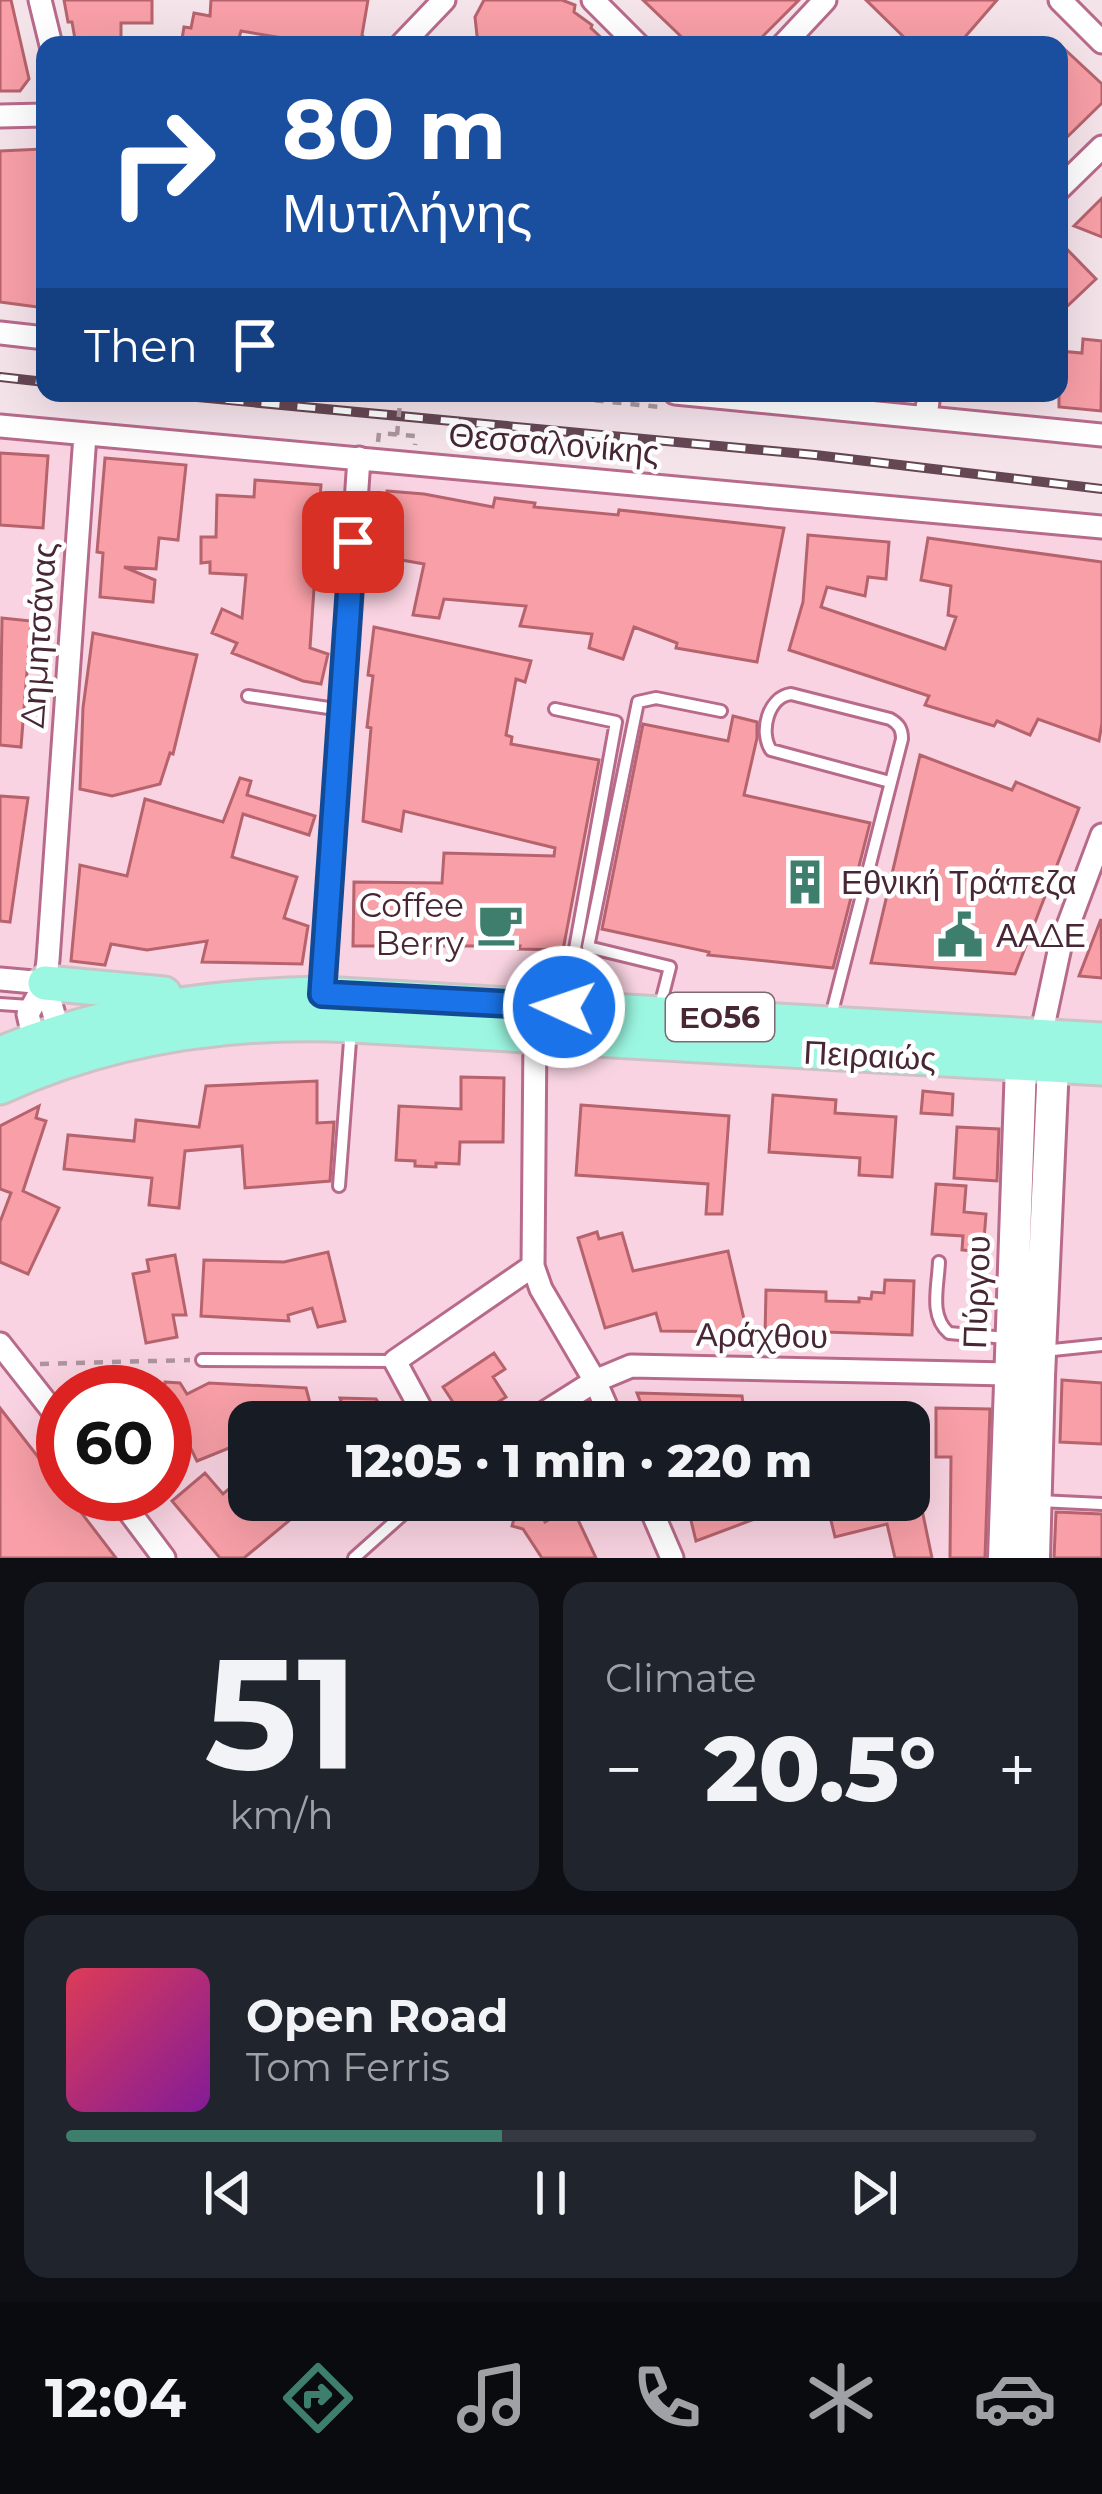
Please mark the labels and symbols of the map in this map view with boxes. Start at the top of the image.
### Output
street label: Θεσσαλονίκης [447,414,661,472]
pin [302,491,404,593]
street label: Δημητσάνας [12,541,64,729]
building icon: Εθνική Τράπεζα [780,857,830,907]
place label: Εθνική Τράπεζα [841,862,1077,902]
place label: Coffee Berry [359,885,464,963]
cafe icon: Coffee Berry [475,899,525,949]
public building icon: ΑΑΔΕ [935,910,985,960]
place label: ΑΑΔΕ [996,915,1086,955]
position arrow [501,944,627,1070]
road number: ΕΟ56 [666,993,774,1041]
street label: Πειραιώς [803,1032,937,1078]
street label: Πύργου [954,1235,998,1349]
street label: Αράχθου [696,1314,828,1356]
speed limit sign: 60 [36,1365,192,1521]

